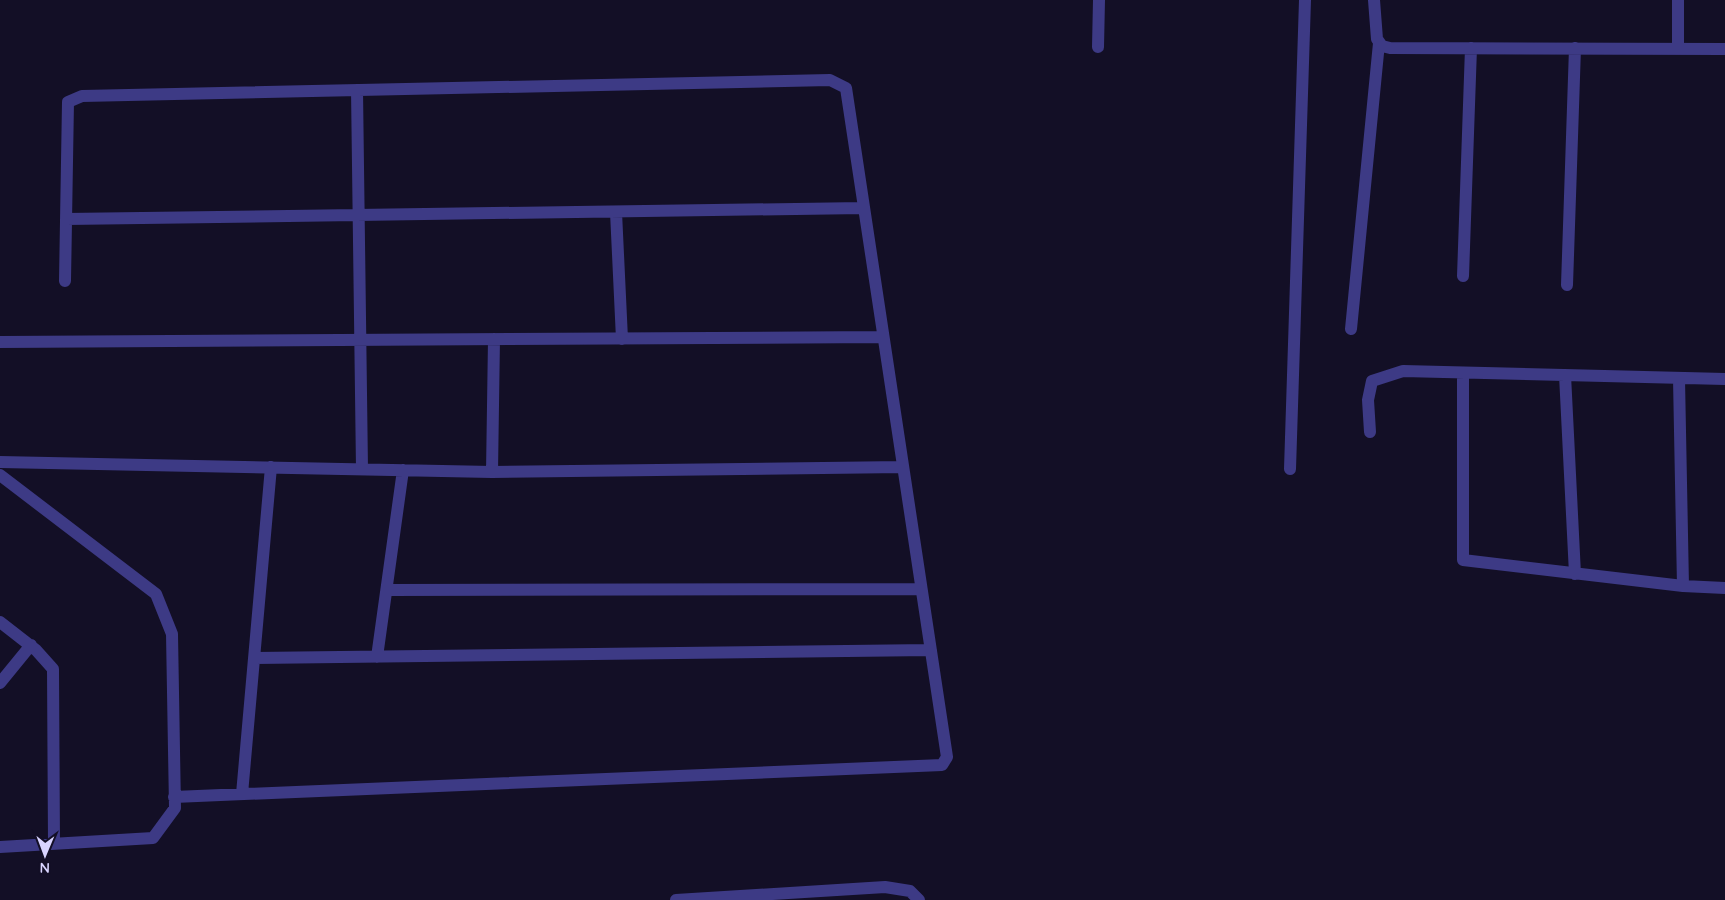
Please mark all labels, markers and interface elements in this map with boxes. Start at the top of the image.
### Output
north arrow [20,830,70,880]
text: N [39,859,50,877]

